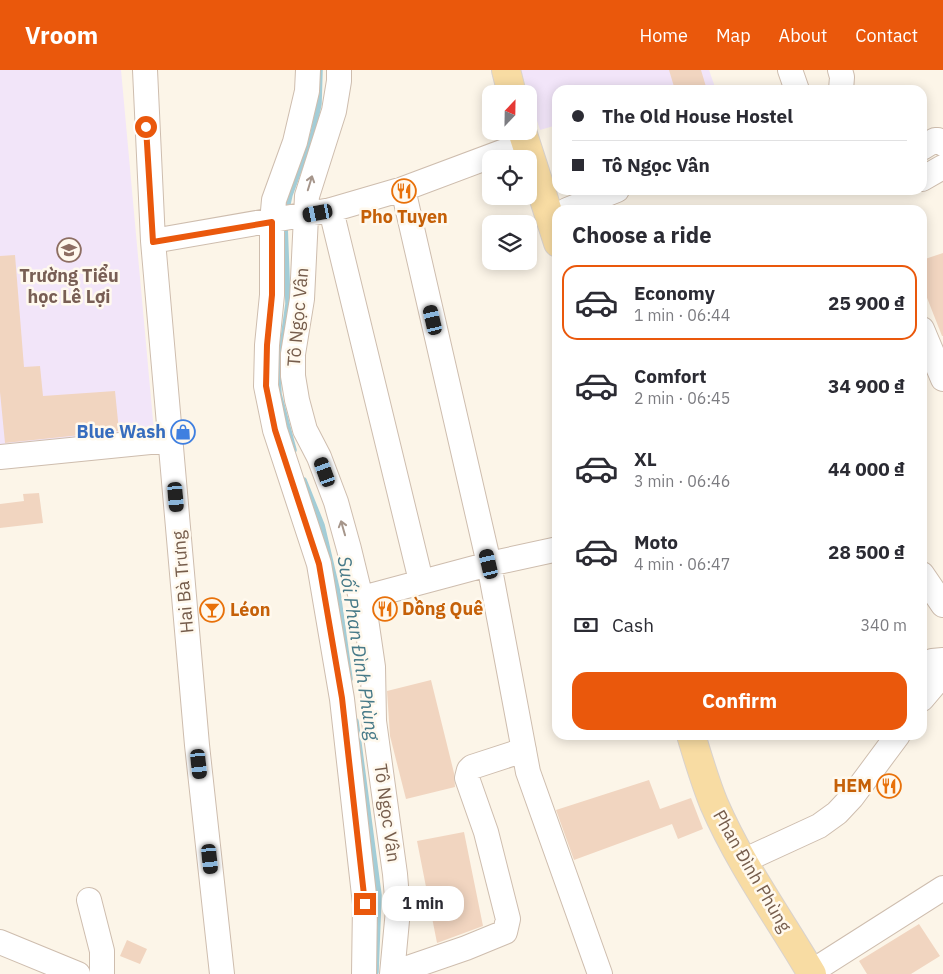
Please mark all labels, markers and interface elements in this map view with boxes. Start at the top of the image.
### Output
text: Vroom [25,19,98,51]
text: Home [640,24,688,47]
text: Map [716,24,751,47]
text: About [779,24,827,47]
text: Contact [855,24,918,47]
north arrow [482,85,538,140]
map controls [482,85,537,270]
text: The Old House Hostel [602,104,793,128]
route start [135,116,157,138]
button: locate [482,150,537,205]
text: Tô Ngọc Vân [602,153,710,177]
one-way arrow [305,175,315,191]
restaurant icon: Pho Tuyen [391,178,417,204]
car [301,203,334,223]
place label: Pho Tuyen [360,205,448,228]
button: layers [482,215,537,270]
text: Choose a ride [572,220,712,249]
school or university icon: Trường Tiểu học Lê Lợi [56,237,82,263]
place label: Trường Tiểu học Lê Lợi [19,264,119,308]
street label: Tô Ngọc Vân [282,267,313,367]
icon: car [574,280,619,325]
text: Economy [634,281,715,305]
text: 25 900 ₫ [828,291,905,315]
car [422,304,443,336]
text: 1 min · 06:44 [634,305,730,325]
icon: car [574,363,619,408]
text: Comfort [634,364,707,388]
text: 34 900 ₫ [828,374,905,398]
text: 2 min · 06:45 [634,388,730,408]
shop icon: Blue Wash [170,419,196,445]
place label: Blue Wash [76,420,166,443]
icon: car [574,446,619,491]
text: XL [634,447,657,471]
car [312,455,337,489]
text: 44 000 ₫ [828,457,905,481]
text: 3 min · 06:46 [634,471,730,491]
car [167,481,184,513]
one-way arrow [338,520,348,536]
street label: Hai Bà Trưng [167,529,198,634]
icon: car [574,529,619,574]
text: Moto [634,530,678,554]
text: 28 500 ₫ [828,540,905,564]
car [478,548,499,580]
water label: Suối Phan Đình Phùng [333,554,386,743]
text: 4 min · 06:47 [634,554,730,574]
restaurant icon: Dồng Quê [372,596,398,622]
place label: Dồng Quê [402,596,483,620]
bar icon: Léon [199,597,225,623]
place label: Léon [230,598,270,621]
icon: cash [572,611,600,639]
text: Cash [612,613,654,637]
text: 340 m [860,615,907,635]
button: Confirm [572,672,907,730]
car [189,748,208,780]
street label: Tô Ngọc Vân [369,762,406,864]
restaurant icon: HEM [876,773,902,799]
place label: HEM [833,774,872,797]
street label: Phan Đình Phùng [708,805,797,937]
car [200,843,219,875]
callout: 1 min [382,886,465,922]
route end [354,893,376,915]
text: 1 min [402,893,444,913]

